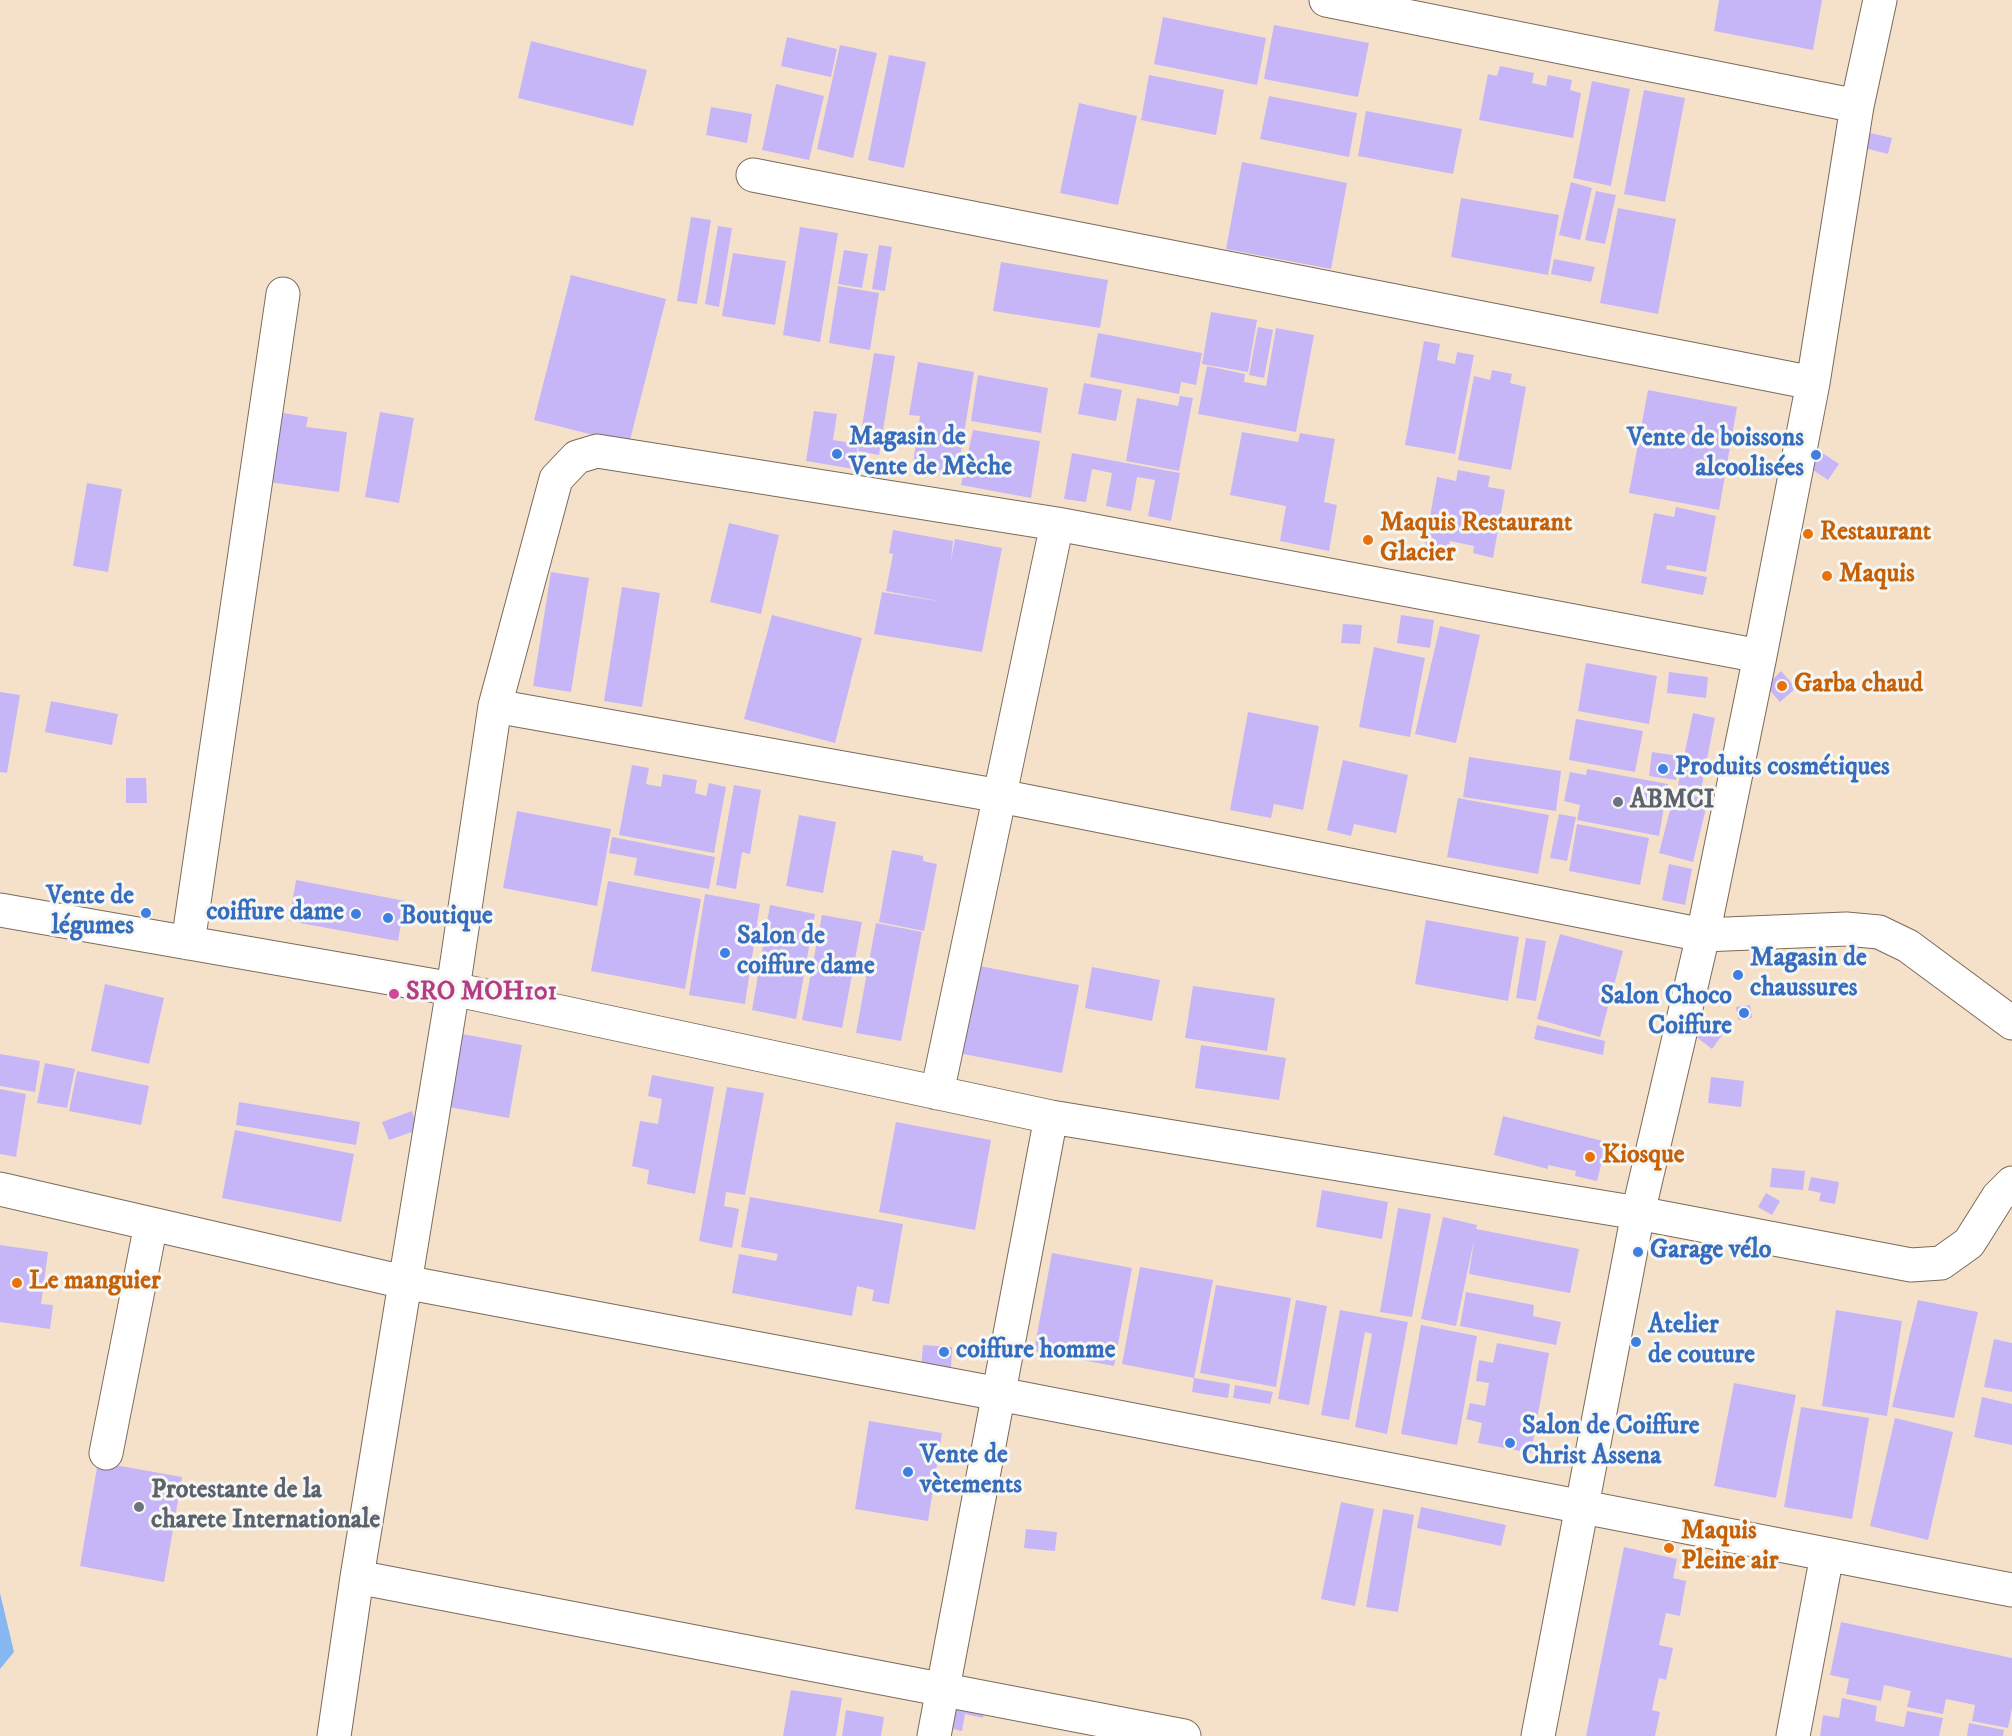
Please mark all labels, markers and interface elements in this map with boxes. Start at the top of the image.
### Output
place label: Magasin de Vente de Mèche [849,423,1012,484]
place label: Vente de boissons alcoolisées [1627,424,1804,485]
marker: Magasin de Vente de Mèche [830,447,844,461]
marker: Vente de boissons alcoolisées [1809,448,1823,462]
place label: Maquis Restaurant Glacier [1380,509,1572,570]
place label: Restaurant [1820,518,1931,550]
marker: Restaurant [1801,527,1815,541]
marker: Maquis Restaurant Glacier [1361,533,1375,547]
place label: Maquis [1839,560,1915,592]
marker: Maquis [1820,569,1834,583]
place label: Garba chaud [1794,670,1923,702]
marker: Garba chaud [1775,679,1789,693]
place label: Produits cosmétiques [1675,753,1890,785]
marker: Produits cosmétiques [1656,762,1670,776]
place label: ABMCI [1630,786,1715,818]
marker: ABMCI [1611,795,1625,809]
place label: Vente de légumes [46,882,134,944]
place label: coiffure dame [206,898,344,930]
place label: Boutique [400,902,493,934]
marker: Vente de légumes [139,906,153,920]
marker: coiffure dame [349,907,363,921]
marker: Boutique [381,911,395,925]
place label: Salon de coiffure dame [737,922,875,984]
place label: Magasin de chaussures [1750,944,1867,1006]
marker: Salon de coiffure dame [718,946,732,960]
marker: Magasin de chaussures [1731,968,1745,982]
place label: SRO MOH101 [406,978,557,1010]
place label: Salon Choco Coiffure [1600,982,1732,1044]
marker: SRO MOH101 [387,987,401,1001]
marker: Salon Choco Coiffure [1737,1006,1751,1020]
place label: Kiosque [1602,1141,1684,1173]
marker: Kiosque [1583,1150,1597,1164]
place label: Garage vélo [1650,1236,1771,1268]
marker: Garage vélo [1631,1245,1645,1259]
place label: Le manguier [29,1267,161,1299]
marker: Le manguier [10,1276,24,1290]
place label: Atelier de couture [1648,1311,1755,1372]
marker: Atelier de couture [1629,1335,1643,1349]
place label: coiffure homme [956,1336,1116,1368]
marker: coiffure homme [937,1345,951,1359]
place label: Salon de Coiffure Christ Assena [1522,1412,1700,1474]
marker: Salon de Coiffure Christ Assena [1503,1436,1517,1450]
place label: Vente de vètements [920,1441,1022,1502]
marker: Vente de vètements [901,1465,915,1479]
place label: Protestante de la charete Internationale [151,1476,380,1538]
marker: Protestante de la charete Internationale [132,1500,146,1514]
place label: Maquis Pleine air [1681,1517,1778,1578]
marker: Maquis Pleine air [1662,1541,1676,1555]

